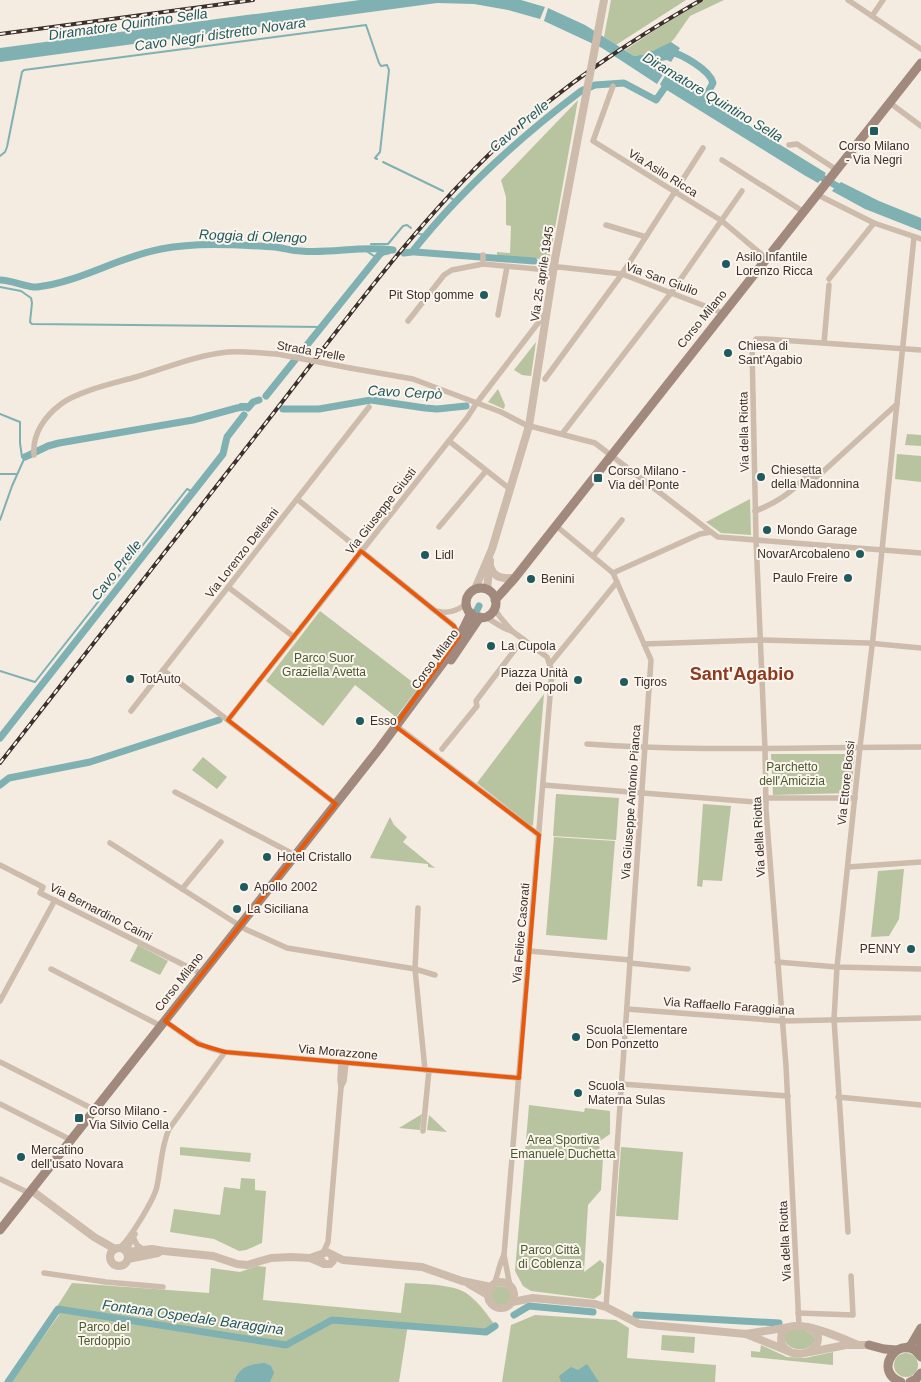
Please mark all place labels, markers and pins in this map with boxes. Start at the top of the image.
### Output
marker: Corso Milano - Via Negri [868,125,880,137]
place label: Corso Milano - Via Negri [839,139,910,167]
place label: Asilo Infantile Lorenzo Ricca [736,250,813,278]
marker: Asilo Infantile Lorenzo Ricca [720,258,732,270]
place label: Pit Stop gomme [389,288,474,302]
marker: Pit Stop gomme [478,289,490,301]
place label: Chiesa di Sant'Agabio [738,339,803,367]
marker: Chiesa di Sant'Agabio [722,347,734,359]
place label: Chiesetta della Madonnina [771,463,859,491]
place label: Corso Milano - Via del Ponte [608,464,686,492]
marker: Chiesetta della Madonnina [755,471,767,483]
marker: Corso Milano - Via del Ponte [592,472,604,484]
place label: Mondo Garage [777,523,857,537]
marker: Mondo Garage [761,524,773,536]
place label: NovarArcobaleno [757,547,850,561]
place label: Lidl [435,548,454,562]
marker: NovarArcobaleno [854,548,866,560]
marker: Lidl [419,549,431,561]
place label: Paulo Freire [773,571,838,585]
place label: Benini [541,572,574,586]
marker: Paulo Freire [842,572,854,584]
marker: Benini [525,573,537,585]
place label: La Cupola [501,639,556,653]
marker: La Cupola [485,640,497,652]
place label: Piazza Unità dei Popoli [501,666,568,694]
place label: TotAuto [140,672,181,686]
marker: TotAuto [124,673,136,685]
marker: Piazza Unità dei Popoli [572,674,584,686]
place label: Tigros [634,675,667,689]
marker: Tigros [618,676,630,688]
place label: Esso [370,714,397,728]
marker: Esso [354,715,366,727]
place label: Hotel Cristallo [277,850,352,864]
marker: Hotel Cristallo [261,851,273,863]
place label: Apollo 2002 [254,880,318,894]
marker: Apollo 2002 [238,881,250,893]
place label: La Siciliana [247,902,309,916]
marker: La Siciliana [231,903,243,915]
place label: PENNY [860,942,901,956]
marker: PENNY [905,943,917,955]
place label: Scuola Elementare Don Ponzetto [586,1023,688,1051]
marker: Scuola Elementare Don Ponzetto [570,1031,582,1043]
place label: Scuola Materna Sulas [588,1079,665,1107]
marker: Scuola Materna Sulas [572,1087,584,1099]
place label: Corso Milano - Via Silvio Cella [89,1104,169,1132]
marker: Corso Milano - Via Silvio Cella [73,1112,85,1124]
place label: Mercatino dell'usato Novara [31,1143,124,1171]
marker: Mercatino dell'usato Novara [15,1151,27,1163]

